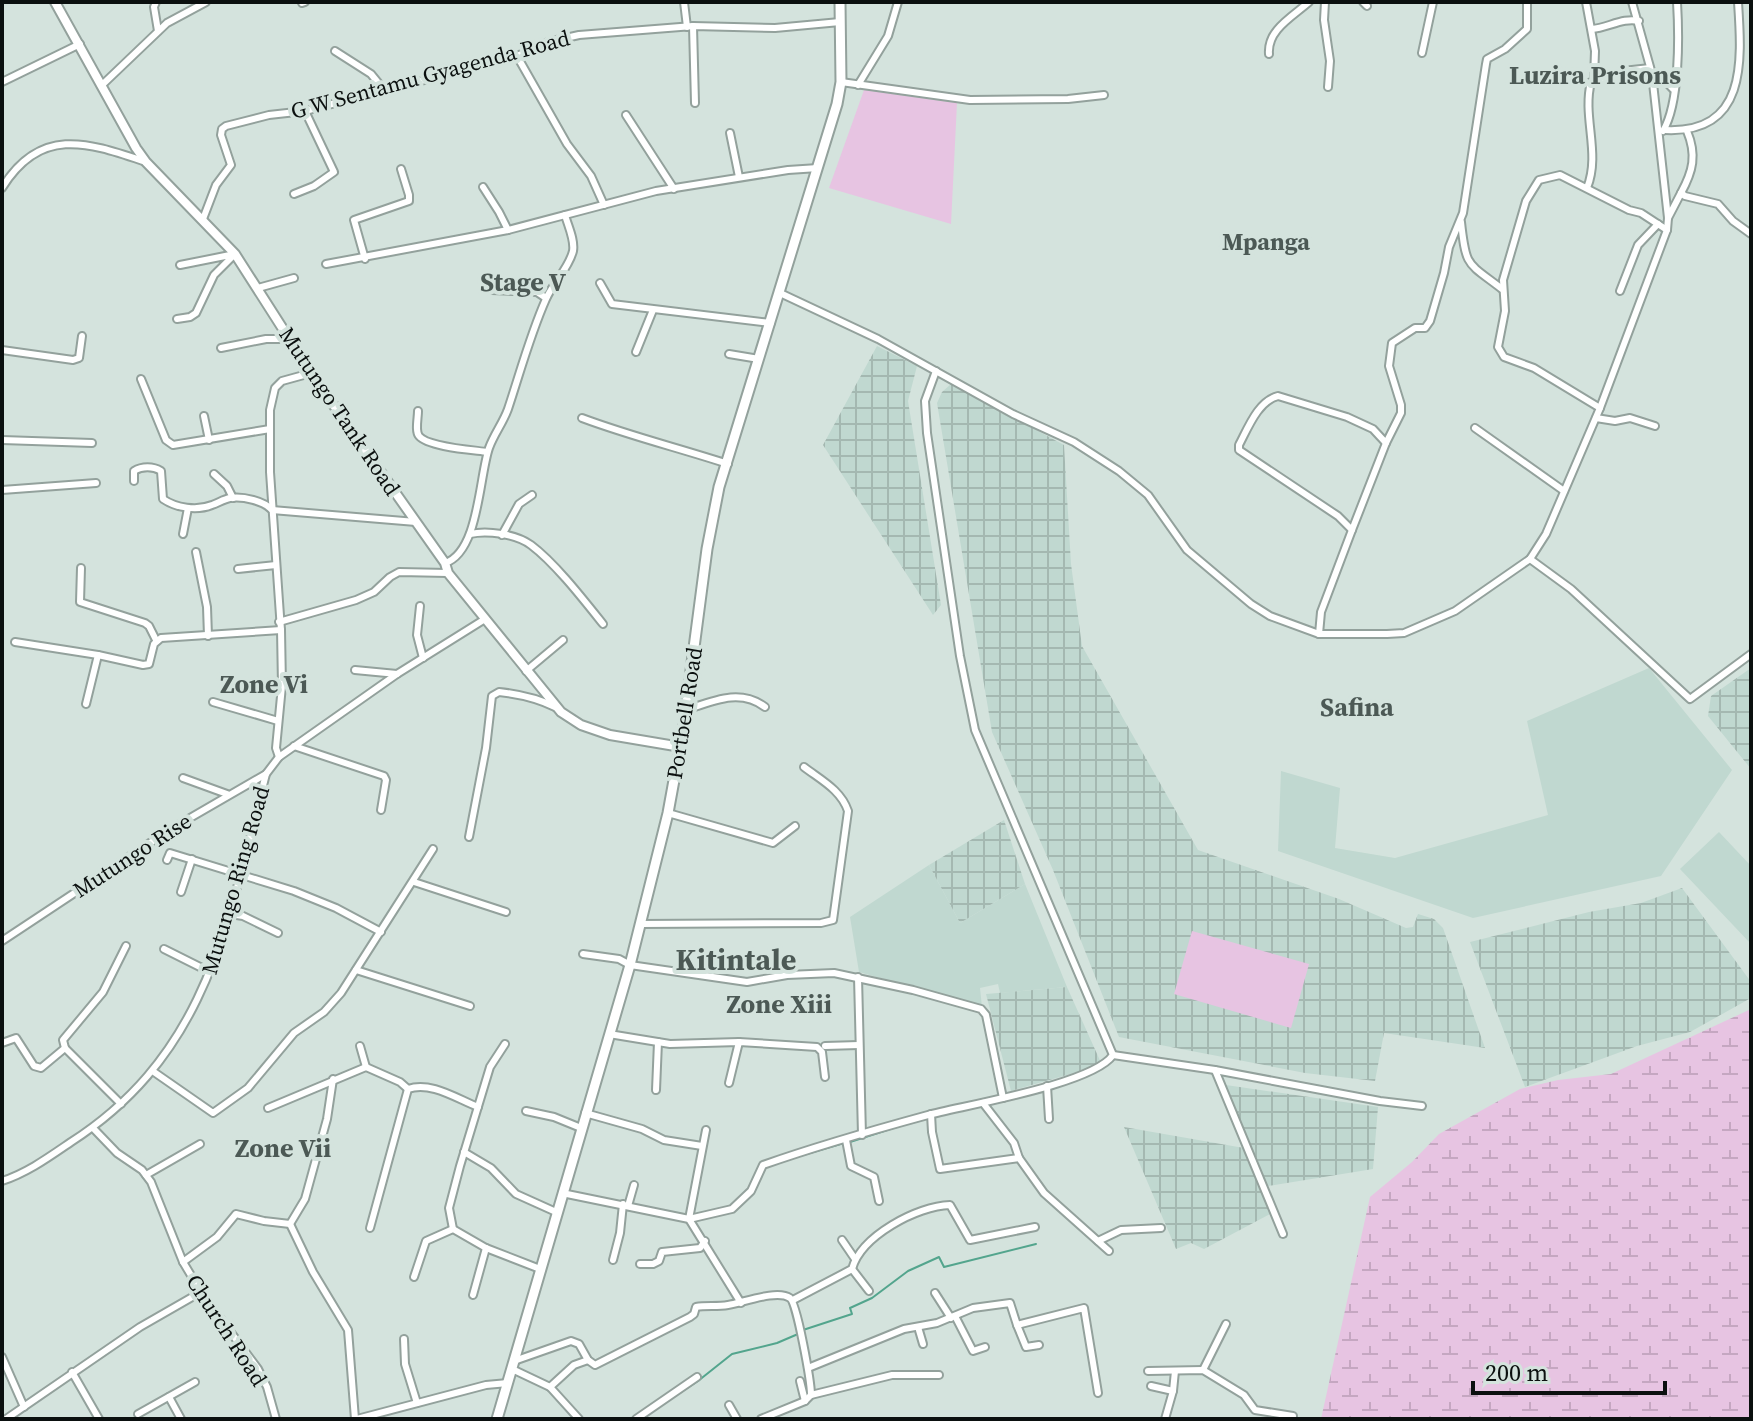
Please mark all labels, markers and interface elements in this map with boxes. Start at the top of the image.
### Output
street label: G W Sentamu Gyagenda Road [287,22,573,126]
district label: Luzira Prisons [1509,57,1681,93]
district label: Mpanga [1222,225,1310,258]
district label: Stage V [480,264,567,300]
street label: Mutungo Tank Road [272,321,408,502]
street label: Portbell Road [659,644,709,781]
district label: Zone Vi [220,666,308,702]
district label: Safina [1320,689,1394,725]
street label: Mutungo Ring Road [194,782,276,978]
street label: Mutungo Rise [67,806,197,904]
district label: Kitintale [676,939,796,980]
district label: Zone Xiii [726,986,832,1022]
district label: Zone Vii [235,1130,331,1166]
street label: Church Road [180,1268,275,1392]
scale bar [1473,1345,1665,1395]
text: 200 m [1485,1356,1548,1389]

